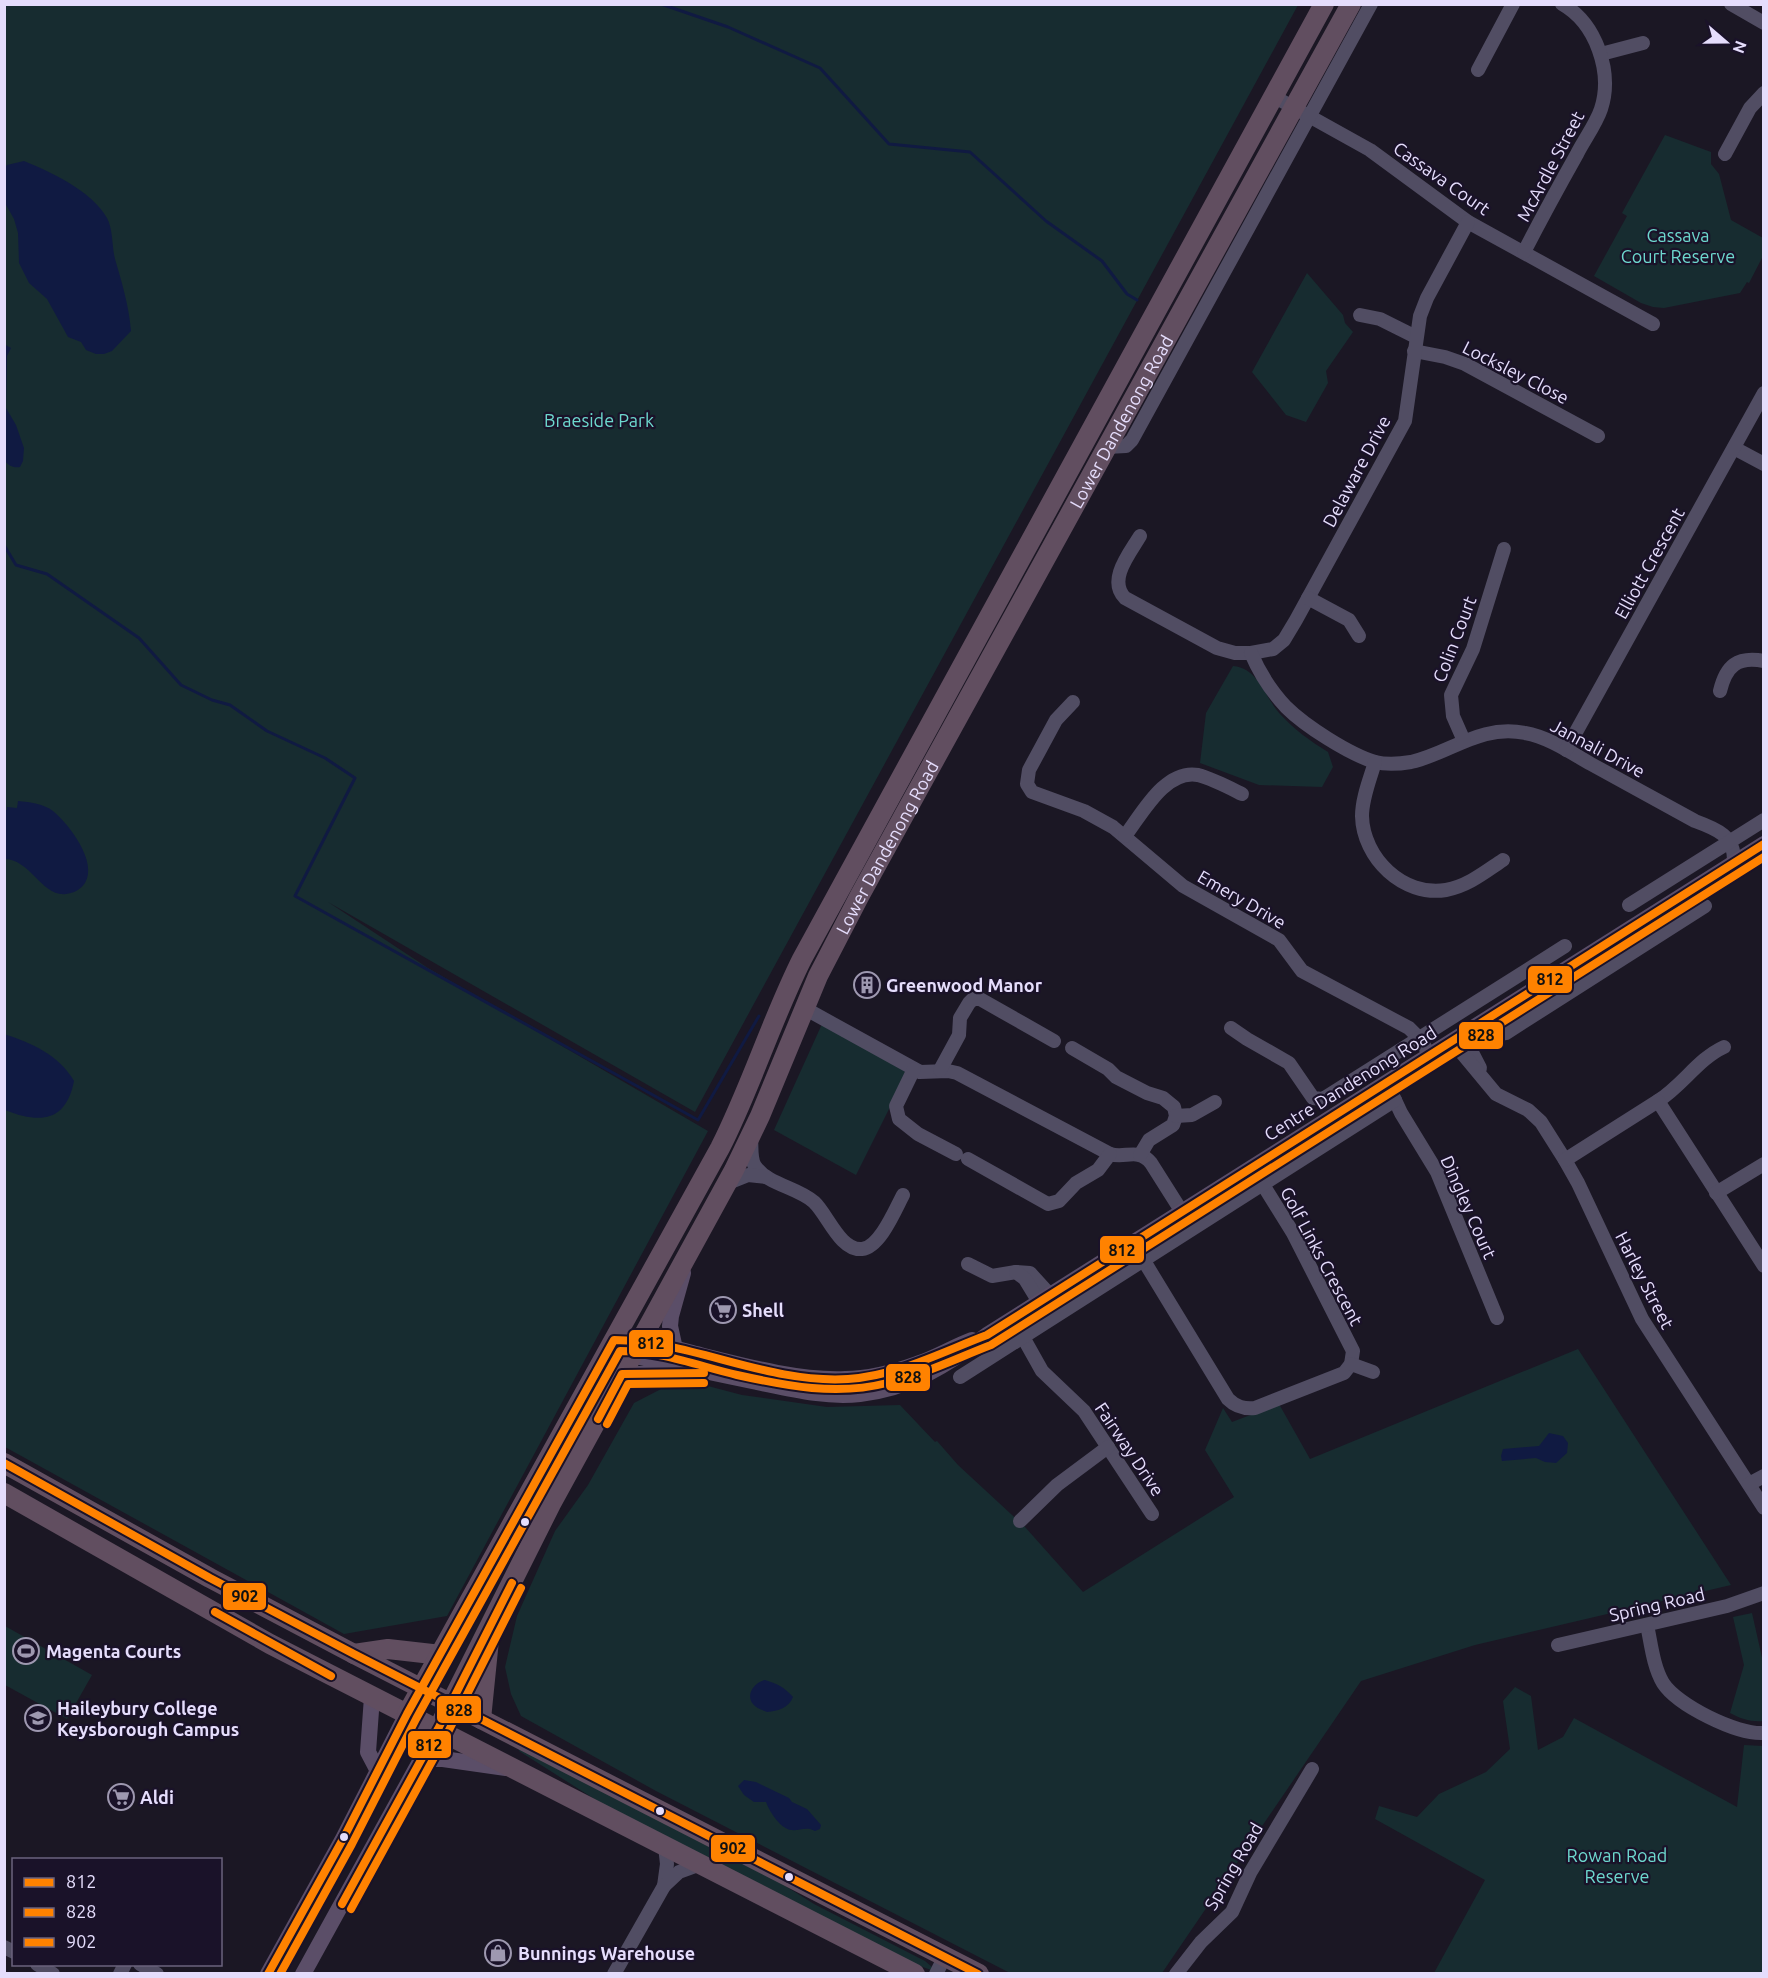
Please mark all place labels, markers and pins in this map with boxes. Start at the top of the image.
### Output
building icon: Greenwood Manor [852,970,882,1000]
place label: Greenwood Manor [886,975,1043,995]
supermarket icon: Shell [708,1295,738,1325]
place label: Shell [742,1300,785,1320]
unlabelled marker [519,1516,531,1528]
sports icon: Magenta Courts [11,1636,41,1666]
place label: Magenta Courts [46,1641,181,1661]
place label: Haileybury College Keysborough Campus [57,1698,239,1739]
school or university icon: Haileybury College Keysborough Campus [23,1703,53,1733]
supermarket icon: Aldi [106,1782,136,1812]
place label: Aldi [140,1787,174,1807]
unlabelled marker [654,1805,666,1817]
unlabelled marker [338,1831,350,1843]
unlabelled marker [783,1871,795,1883]
shop icon: Bunnings Warehouse [483,1938,513,1968]
place label: Bunnings Warehouse [518,1943,695,1963]

